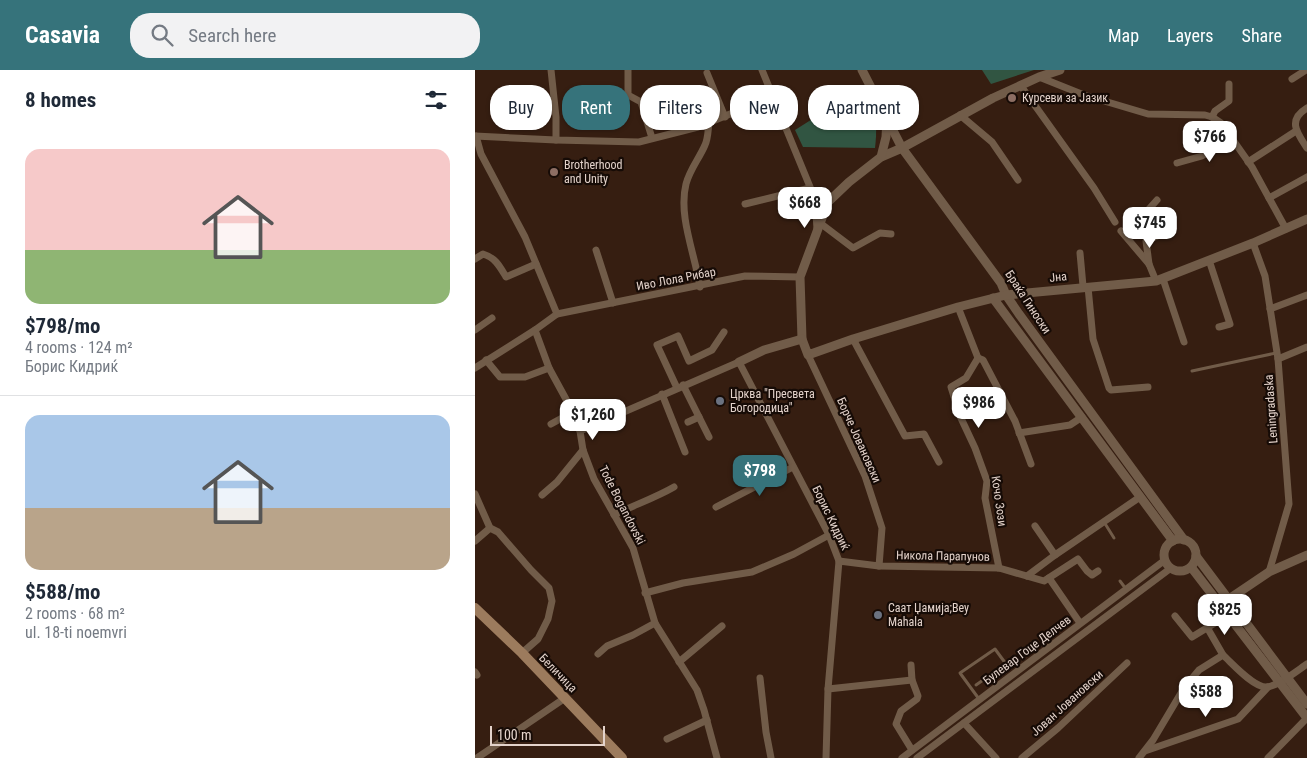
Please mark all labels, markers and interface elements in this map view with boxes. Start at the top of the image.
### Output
search box [130,13,480,58]
text: Casavia [25,21,100,49]
icon: search [148,21,176,49]
text: Search here [188,24,277,47]
text: Map [1108,25,1139,46]
text: Layers [1167,25,1214,46]
text: Share [1242,25,1282,46]
chip: Buy [490,85,552,130]
chip: Rent [562,85,630,130]
chip: Filters [640,85,720,130]
chip: New [730,85,798,130]
chip: Apartment [808,85,919,130]
icon: filters [422,86,450,114]
text: 8 homes [25,88,96,112]
place label: Курсеви за Јазик [1022,91,1108,105]
marker: Курсеви за Јазик [1006,92,1018,104]
pin: $766 [1180,121,1240,163]
text: $766 [1194,127,1226,146]
place label: Brotherhood and Unity [564,158,623,186]
marker: Brotherhood and Unity [548,166,560,178]
icon: home [193,182,283,272]
pin: $668 [775,186,835,229]
text: $668 [789,193,821,212]
pin: $745 [1120,206,1180,249]
text: $745 [1134,213,1166,232]
street label: Иво Лола Рибар [635,264,717,294]
street label: Браќа Гиноски [1002,268,1054,336]
street label: Јна [1048,269,1068,285]
text: $798/mo [25,314,100,338]
text: 4 rooms · 124 m² [25,338,133,357]
text: Борис Кидриќ [25,357,118,376]
street label: Leningradaska [1262,374,1280,444]
pin: $986 [949,386,1009,429]
place label: Црква "Пресвета Богородица" [730,387,815,415]
text: $986 [963,393,995,412]
marker: Црква "Пресвета Богородица" [714,395,726,407]
street label: Борче Јовановски [834,395,884,485]
pin: $1,260 [552,398,634,441]
text: $1,260 [571,405,615,424]
icon: home [193,447,283,537]
pin: $798 [730,454,790,497]
text: $798 [744,461,776,480]
street label: Tode Bogandovski [596,463,648,547]
street label: Кочо Зози [989,475,1009,527]
street label: Борис Кидриќ [809,484,853,553]
street label: Никола Парапунов [896,548,990,564]
text: $588/mo [25,580,100,604]
pin: $825 [1195,594,1255,636]
text: $825 [1209,600,1241,619]
place label: Саат Џамија;Bey Mahala [888,601,969,629]
text: 2 rooms · 68 m² [25,604,125,623]
marker: Саат Џамија;Bey Mahala [872,609,884,621]
street label: Булевар Гоце Делчев [980,612,1074,688]
text: ul. 18-ti noemvri [25,623,127,642]
street label: Беличица [536,651,580,695]
street label: Јован Јовановски [1028,667,1106,739]
pin: $588 [1176,676,1236,718]
text: $588 [1190,682,1222,701]
scale bar [490,723,605,746]
text: 100 m [497,727,532,743]

